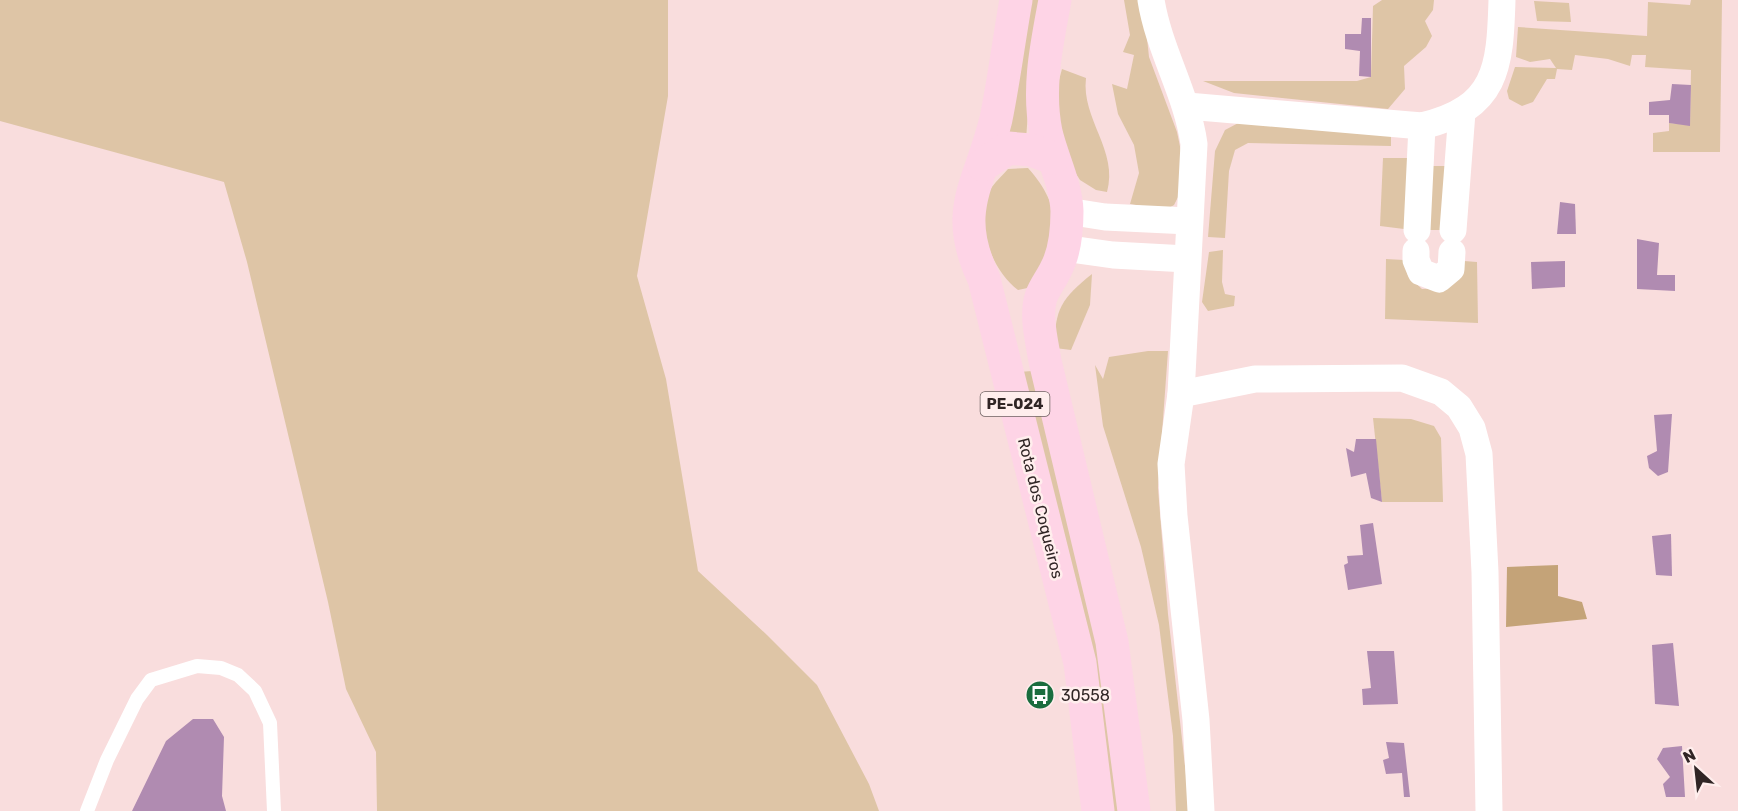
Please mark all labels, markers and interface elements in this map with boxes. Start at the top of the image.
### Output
road number: PE-024 [980,392,1050,416]
street label: Rota dos Coqueiros [1014,436,1067,580]
bus stop icon: 30558 [1024,679,1056,711]
place label: 30558 [1061,686,1110,705]
north arrow [1666,739,1726,799]
text: N [1680,745,1699,767]

